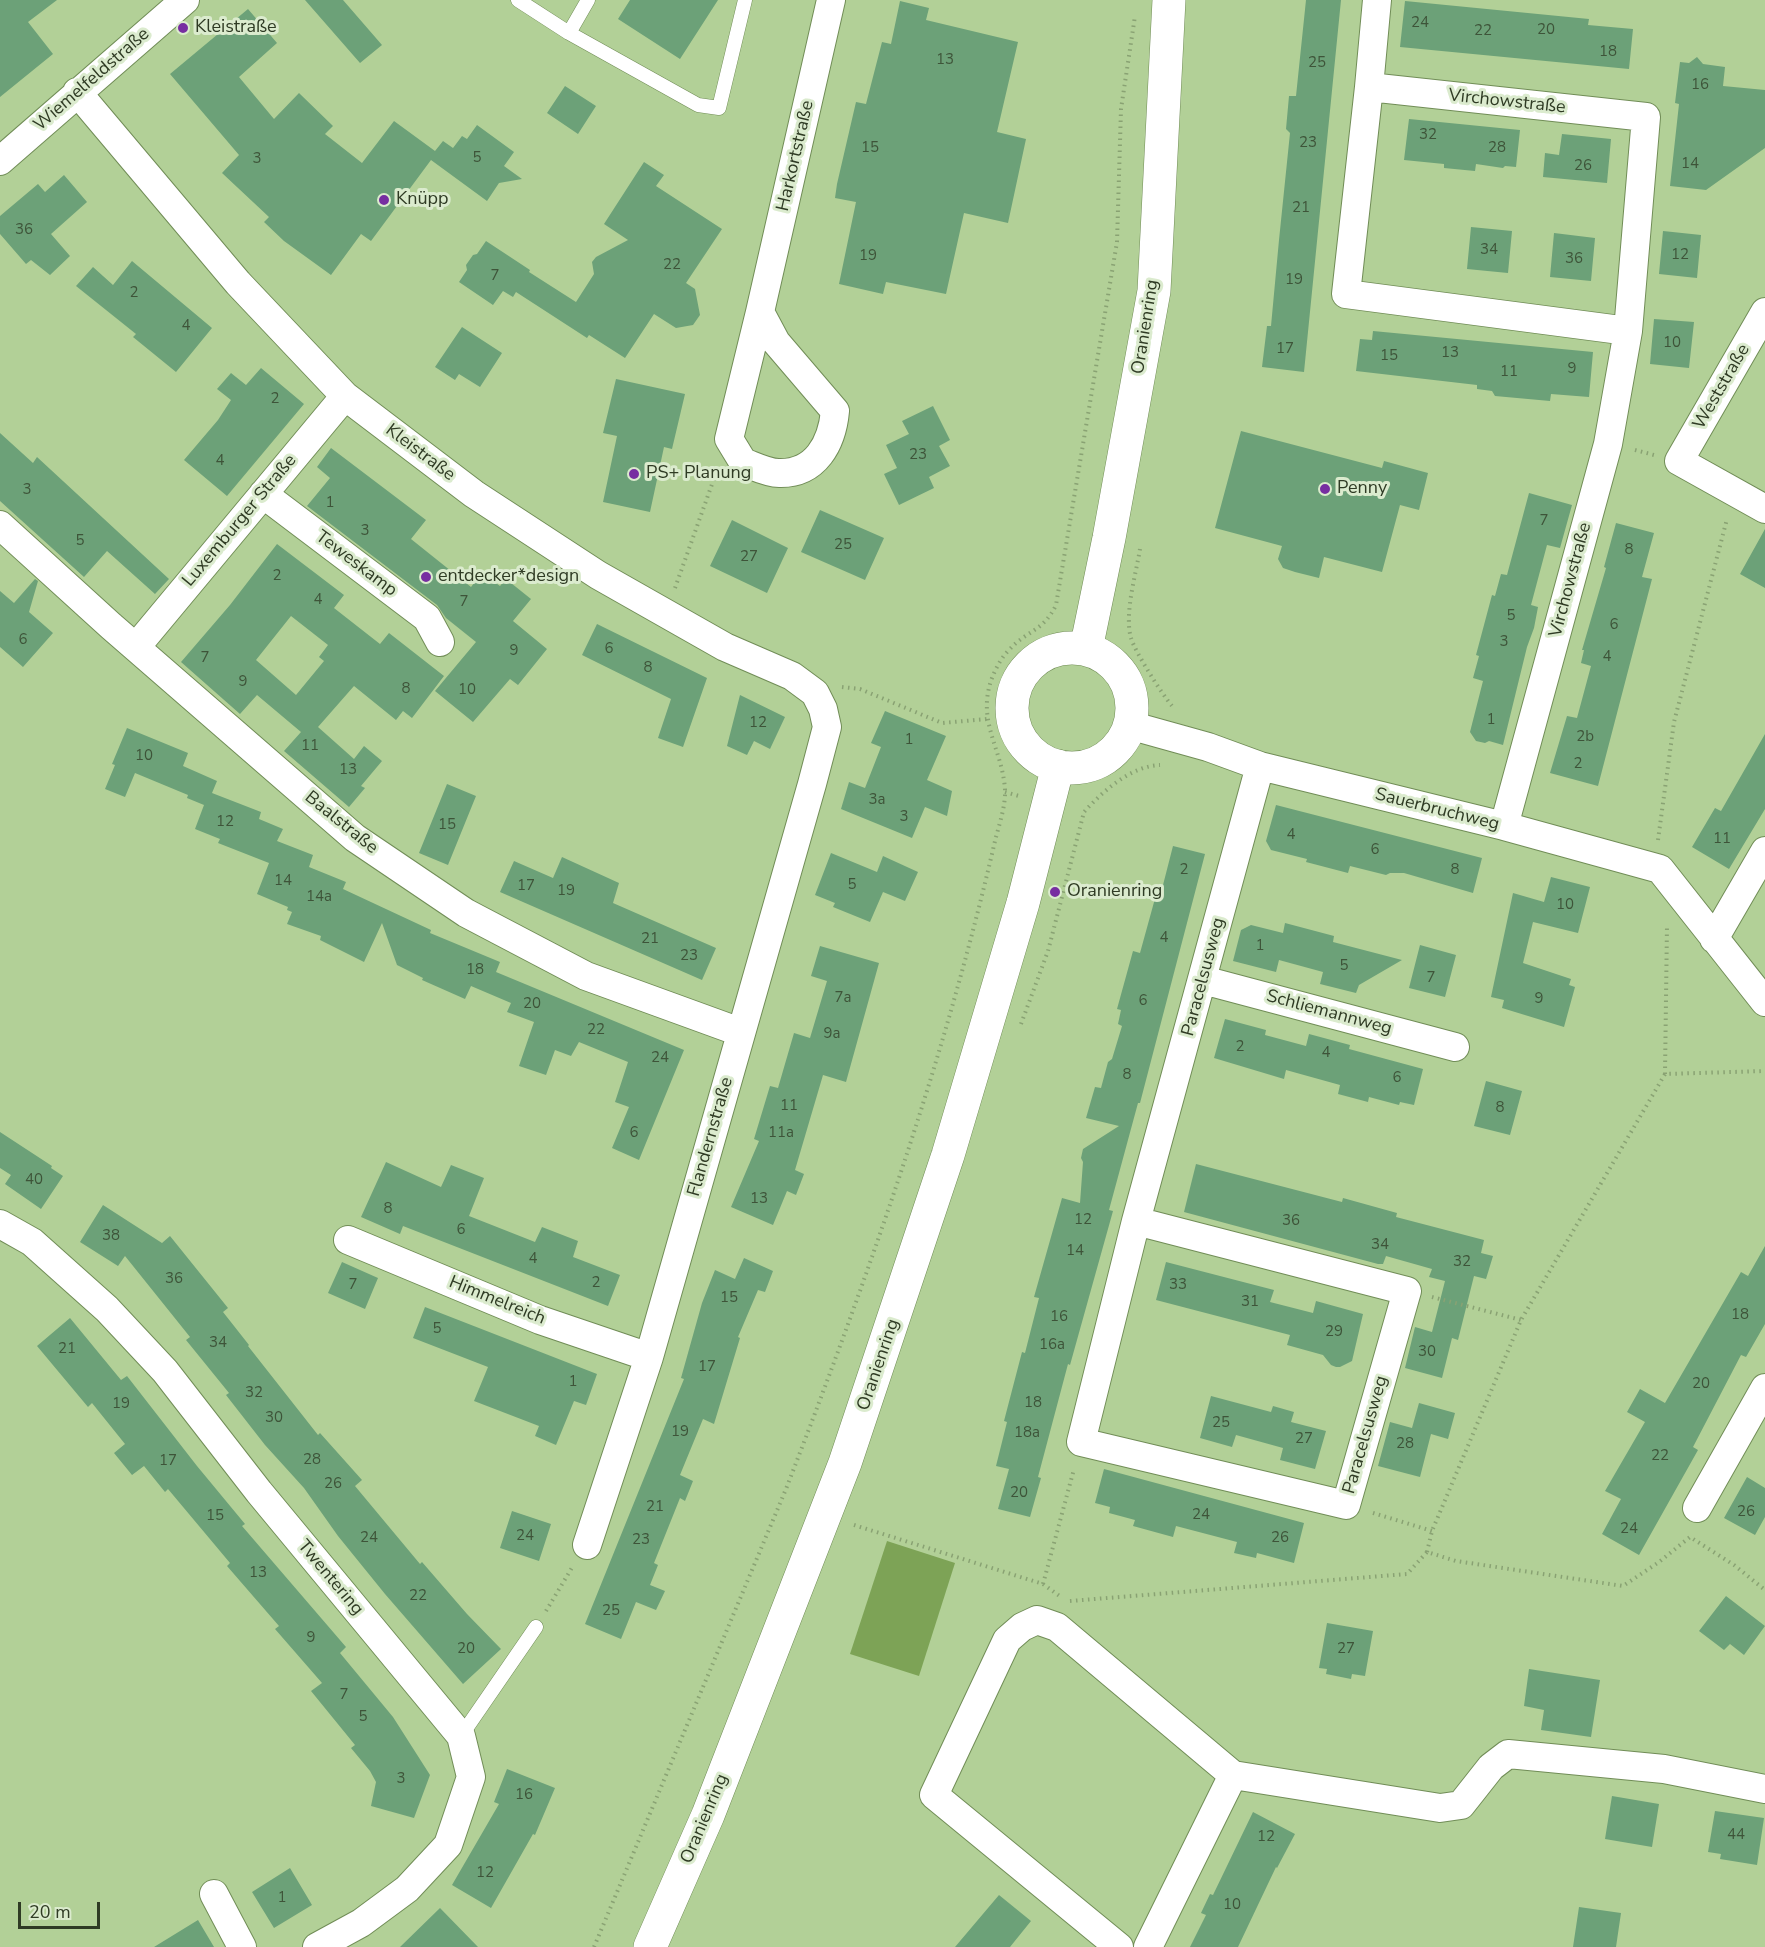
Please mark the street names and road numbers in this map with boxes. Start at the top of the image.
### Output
street label: Wiemelfeldstraße [30,24,154,136]
street label: Virchowstraße [1447,85,1567,119]
street label: Harkortstraße [773,98,819,214]
street label: Oranienring [1128,278,1164,376]
street label: Weststraße [1689,341,1755,433]
street label: Kleistraße [381,420,459,486]
street label: Luxemburger Straße [178,451,302,591]
street label: Virchowstraße [1545,520,1597,640]
street label: Teweskamp [311,526,401,602]
street label: Sauerbruchweg [1373,784,1501,836]
street label: Baalstraße [300,787,382,859]
street label: Paracelsusweg [1178,915,1230,1039]
street label: Schliemannweg [1264,986,1394,1040]
street label: Flandernstraße [684,1075,738,1199]
street label: Himmelreich [446,1272,548,1330]
street label: Oranienring [853,1316,905,1414]
street label: Paracelsusweg [1339,1374,1393,1496]
street label: Twentering [292,1536,368,1620]
street label: Oranienring [676,1771,734,1867]

